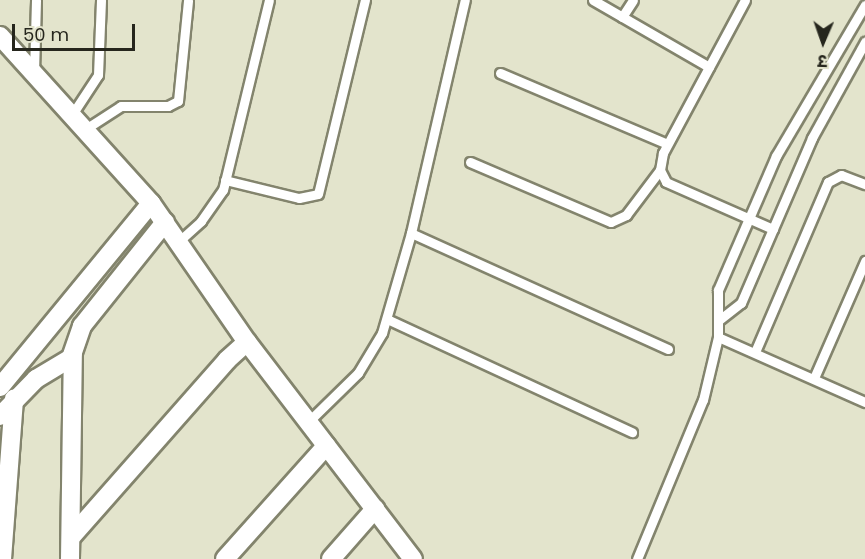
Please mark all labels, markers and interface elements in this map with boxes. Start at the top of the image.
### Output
scale bar [15,12,138,50]
north arrow [793,12,853,72]
text: 50 m [23,22,69,47]
text: उ [817,49,827,72]

